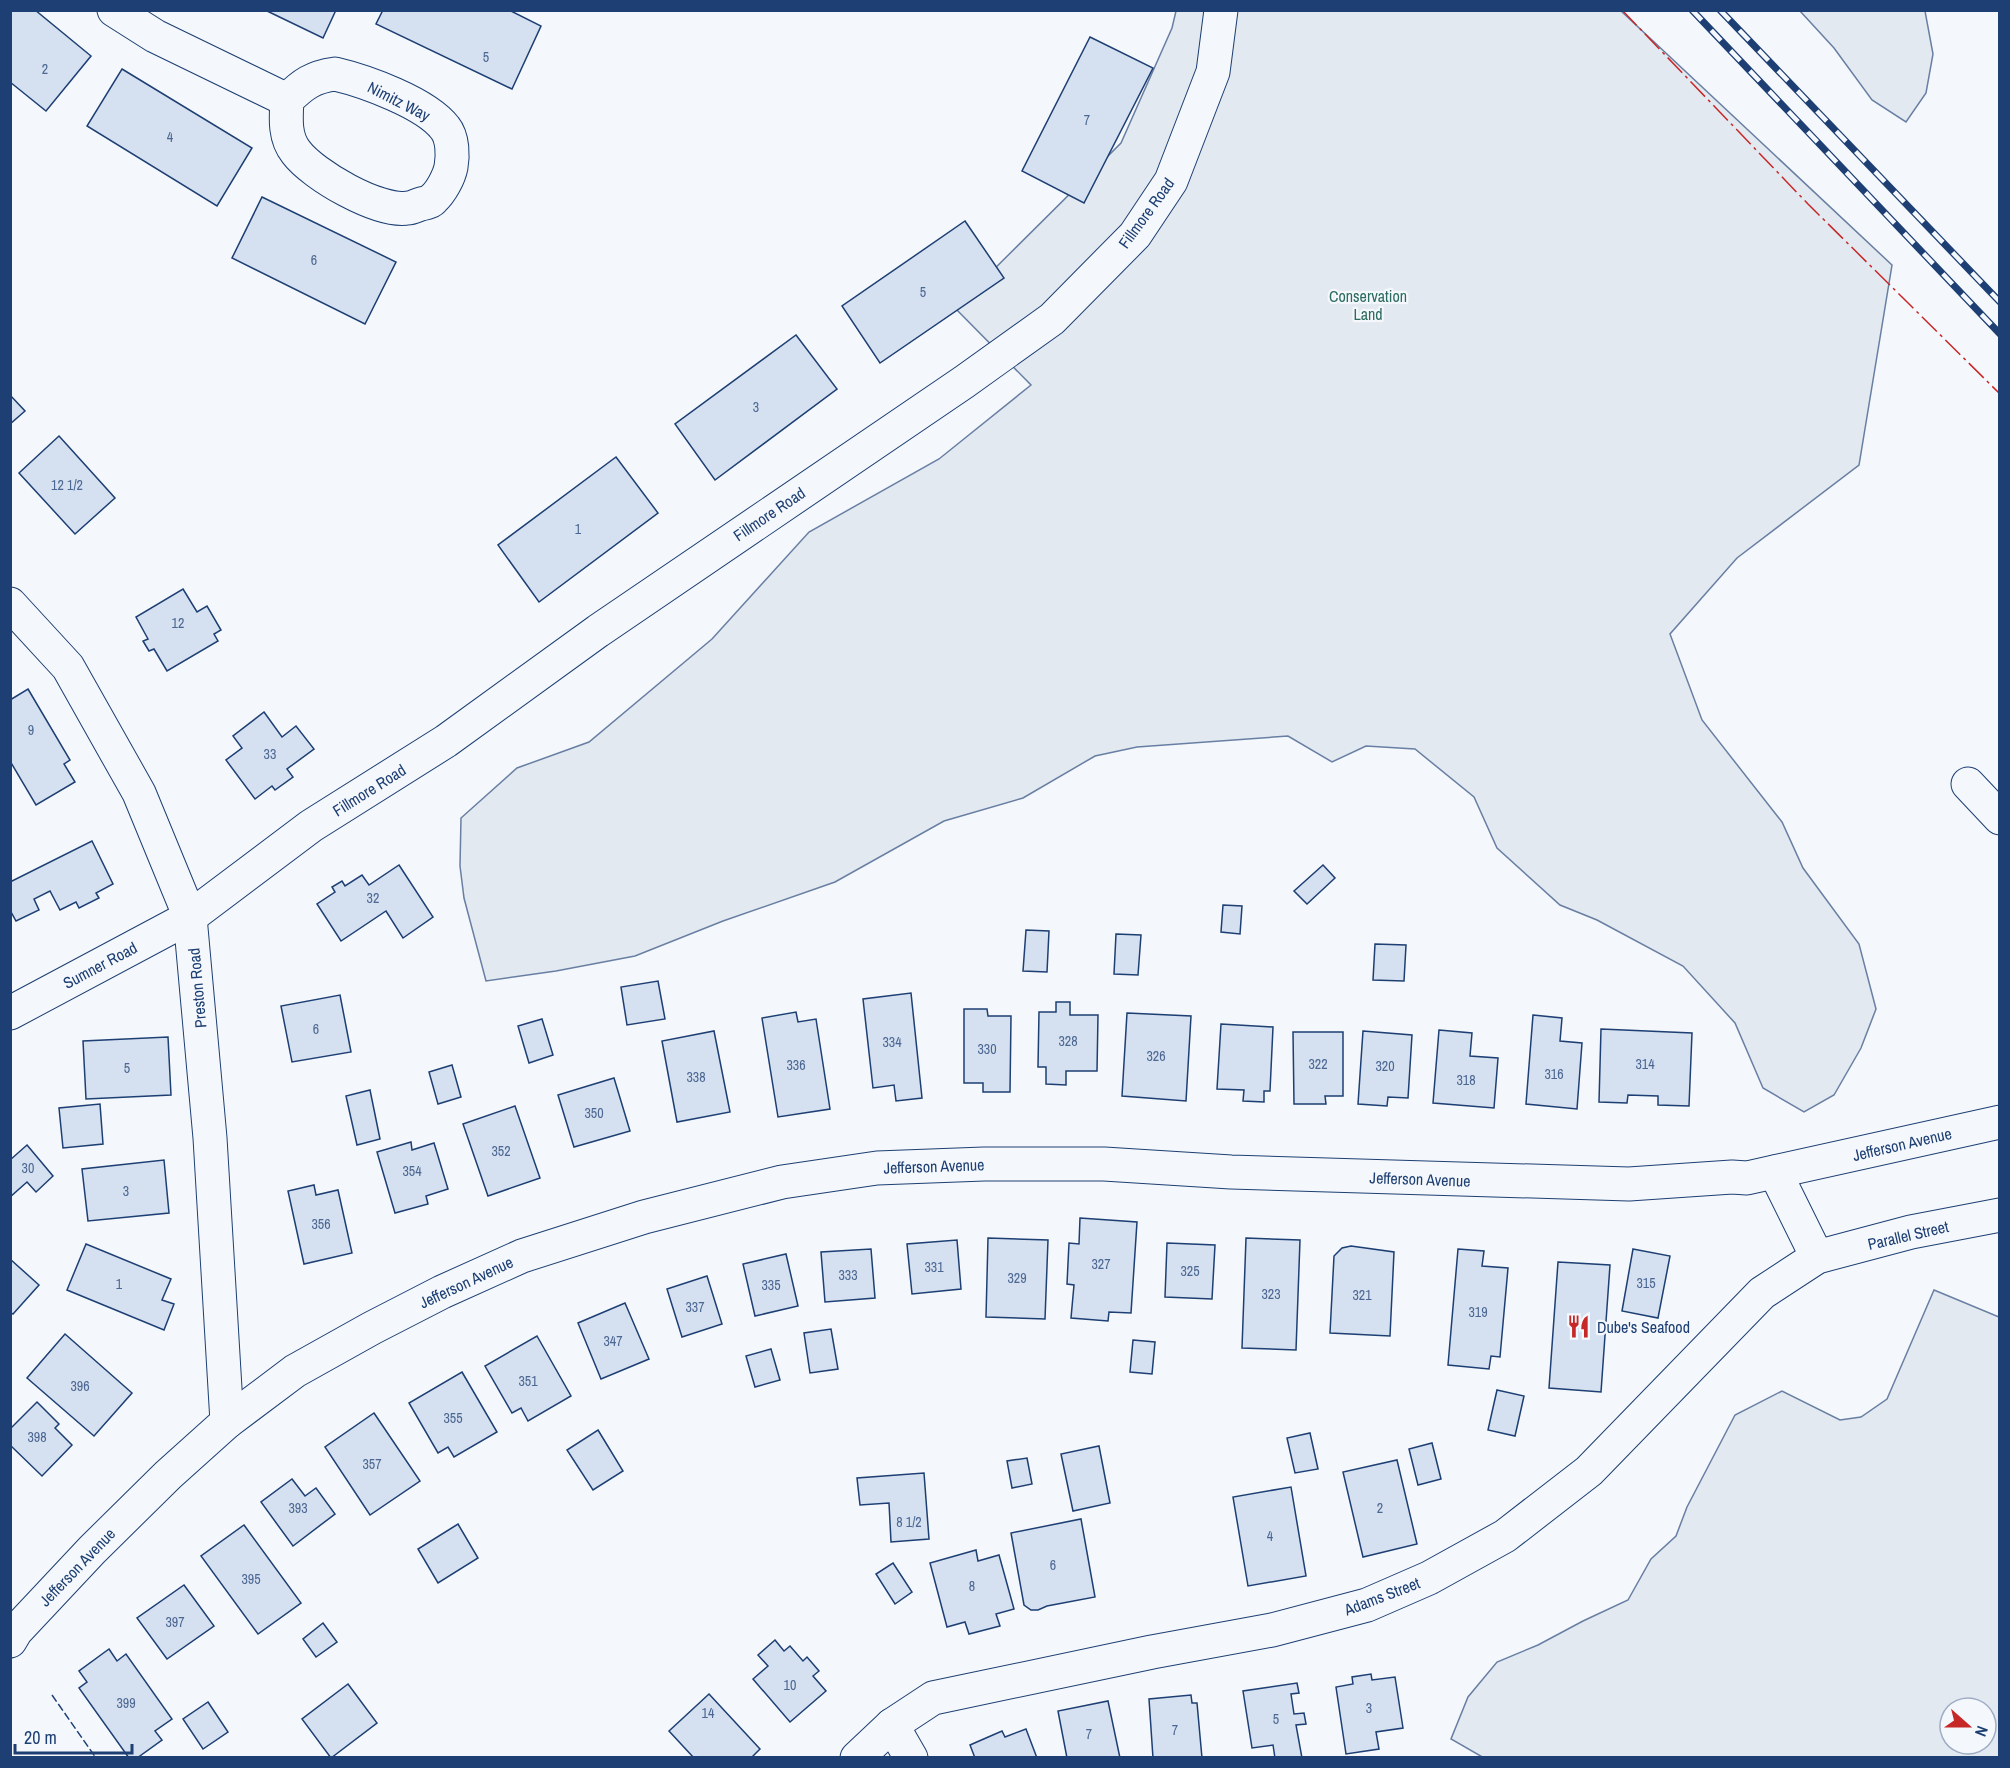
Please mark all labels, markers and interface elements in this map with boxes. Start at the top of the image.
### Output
house number: 5 [483,48,489,66]
house number: 2 [42,60,48,78]
street label: Nimitz Way [364,76,434,126]
house number: 7 [1084,111,1090,129]
house number: 4 [167,128,174,146]
street label: Fillmore Road [1113,173,1179,253]
house number: 6 [311,251,317,269]
house number: 5 [920,283,926,301]
park label: Conservation Land [1329,285,1407,325]
house number: 3 [753,398,759,416]
house number: 12 1/2 [51,476,83,494]
street label: Fillmore Road [729,482,809,546]
house number: 1 [575,520,582,538]
house number: 12 [172,614,184,632]
house number: 9 [28,721,34,739]
house number: 33 [264,745,276,763]
street label: Fillmore Road [328,759,410,821]
house number: 32 [367,889,379,907]
street label: Sumner Road [59,936,141,994]
street label: Preston Road [183,947,211,1029]
house number: 6 [313,1020,319,1038]
house number: 328 [1058,1032,1078,1050]
house number: 334 [882,1033,902,1051]
house number: 330 [977,1040,997,1058]
house number: 326 [1146,1047,1166,1065]
house number: 322 [1308,1055,1328,1073]
house number: 314 [1635,1055,1655,1073]
house number: 336 [786,1056,806,1074]
house number: 320 [1375,1057,1395,1075]
house number: 5 [124,1059,130,1077]
house number: 316 [1544,1065,1564,1083]
house number: 338 [686,1068,706,1086]
house number: 318 [1456,1071,1476,1089]
house number: 350 [584,1104,604,1122]
street label: Jefferson Avenue [1850,1122,1954,1166]
house number: 352 [491,1142,511,1160]
street label: Jefferson Avenue [883,1153,985,1179]
house number: 30 [22,1159,34,1177]
house number: 354 [402,1162,422,1180]
street label: Jefferson Avenue [1369,1166,1471,1192]
house number: 3 [123,1182,129,1200]
house number: 356 [311,1215,331,1233]
street label: Parallel Street [1865,1215,1951,1255]
street label: Jefferson Avenue [416,1251,516,1313]
house number: 327 [1091,1255,1111,1273]
house number: 331 [924,1258,944,1276]
house number: 325 [1180,1262,1200,1280]
house number: 333 [838,1266,858,1284]
house number: 329 [1007,1269,1027,1287]
house number: 315 [1636,1274,1656,1292]
house number: 1 [116,1275,123,1293]
house number: 335 [761,1276,781,1294]
house number: 323 [1261,1285,1281,1303]
house number: 321 [1352,1286,1372,1304]
house number: 337 [685,1298,705,1316]
house number: 319 [1468,1303,1488,1321]
restaurant icon: Dube's Seafood [1566,1314,1592,1340]
place label: Dube's Seafood [1597,1316,1690,1338]
house number: 347 [603,1332,623,1350]
house number: 351 [518,1372,538,1390]
house number: 396 [70,1377,90,1395]
house number: 355 [443,1409,463,1427]
house number: 398 [27,1428,47,1446]
house number: 357 [362,1455,382,1473]
house number: 393 [288,1499,308,1517]
house number: 2 [1377,1499,1383,1517]
house number: 8 1/2 [896,1513,922,1531]
street label: Jefferson Avenue [34,1523,120,1611]
house number: 4 [1267,1527,1274,1545]
house number: 6 [1050,1556,1056,1574]
house number: 395 [241,1570,261,1588]
street label: Adams Street [1340,1571,1423,1621]
house number: 8 [969,1577,975,1595]
house number: 397 [165,1613,185,1631]
house number: 10 [784,1676,796,1694]
house number: 399 [116,1694,136,1712]
north arrow [1938,1696,1998,1756]
house number: 3 [1366,1699,1372,1717]
house number: 14 [702,1704,715,1722]
house number: 5 [1273,1710,1279,1728]
scale bar [15,1717,132,1755]
house number: 7 [1172,1721,1178,1739]
text: N [1970,1723,1994,1740]
text: 20 m [24,1725,57,1750]
house number: 7 [1086,1725,1092,1743]

